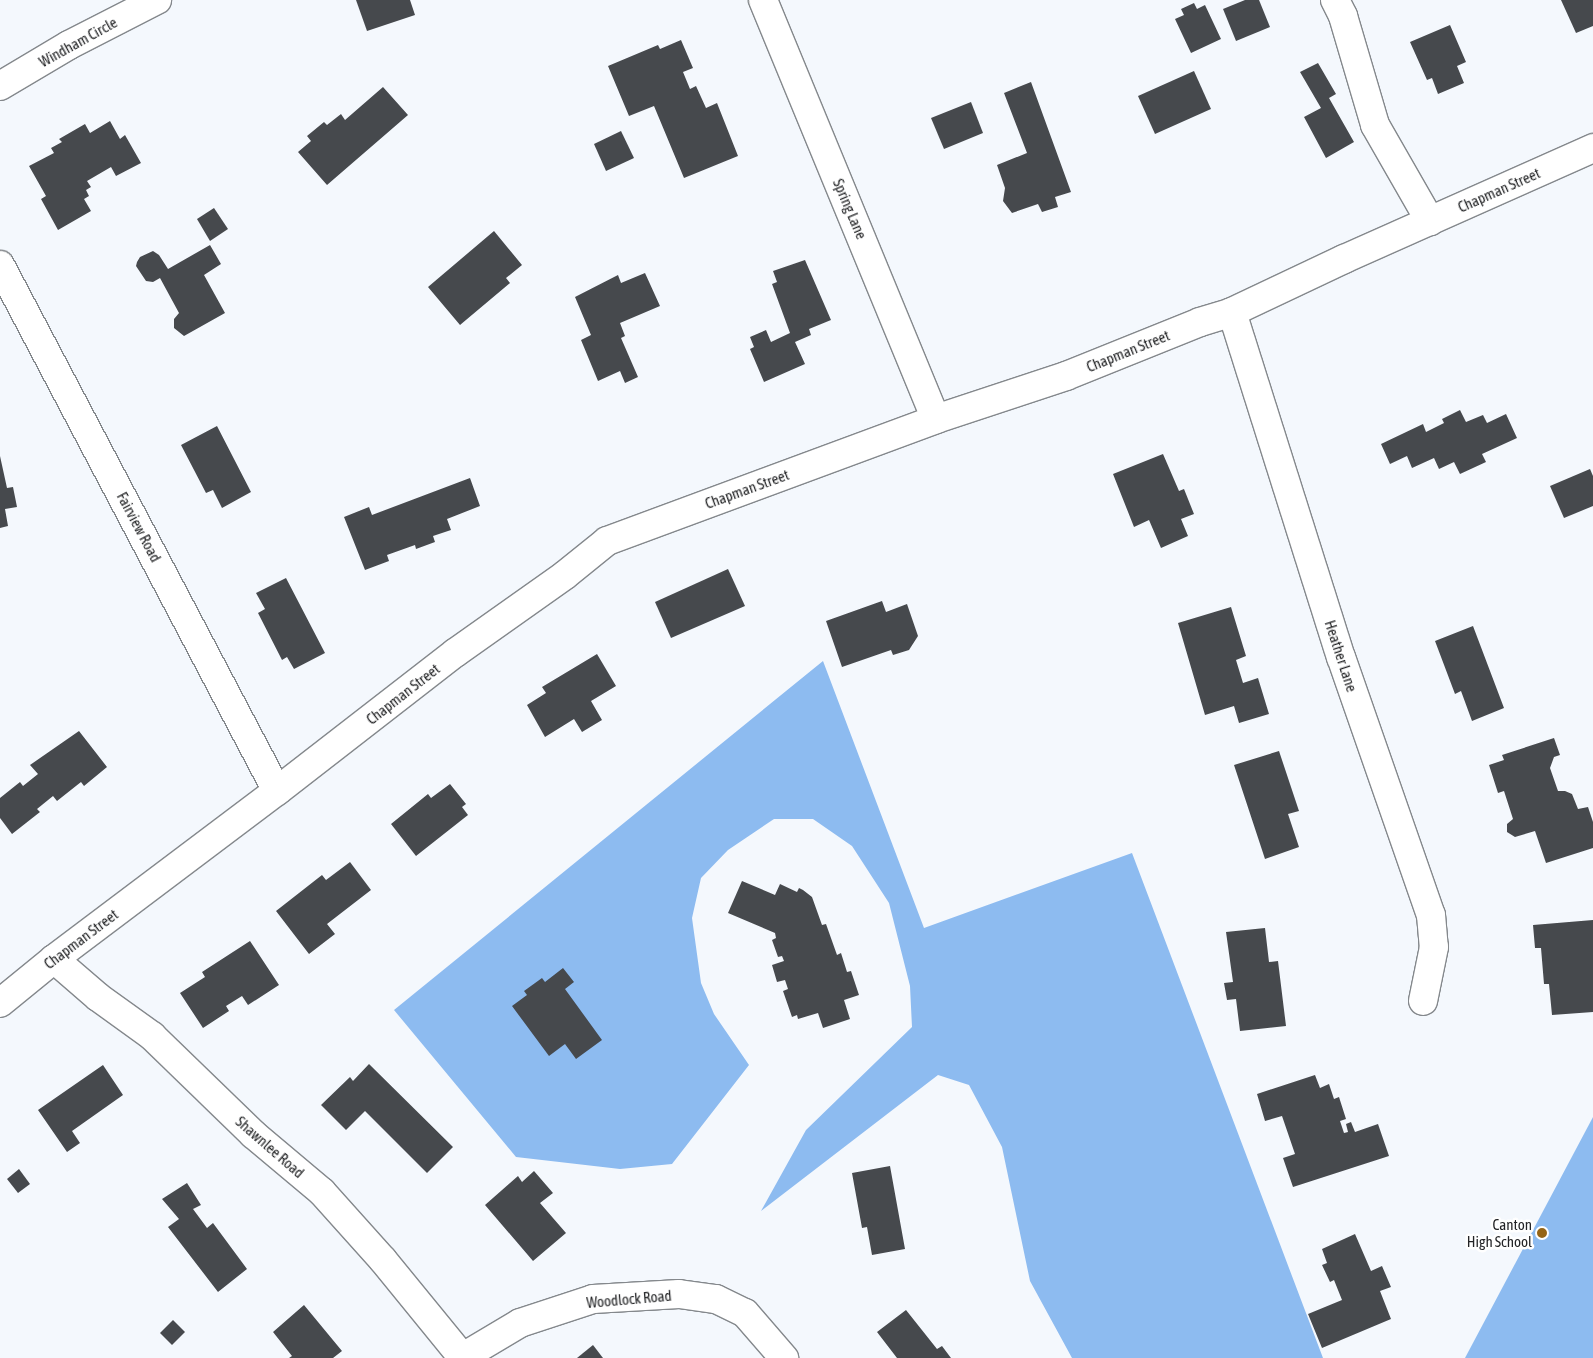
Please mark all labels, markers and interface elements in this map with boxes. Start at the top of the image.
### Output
street label: Windham Circle [36,13,120,71]
street label: Chapman Street [1455,164,1543,216]
street label: Spring Lane [829,176,871,242]
street label: Chapman Street [1084,326,1172,376]
street label: Chapman Street [703,465,791,513]
street label: Fairview Road [113,489,165,565]
street label: Heather Lane [1321,618,1361,694]
street label: Chapman Street [363,660,443,728]
street label: Chapman Street [40,905,122,973]
street label: Shawnlee Road [232,1112,308,1182]
place label: Canton High School [1467,1215,1532,1250]
marker: Canton High School [1536,1227,1548,1239]
street label: Woodlock Road [586,1286,672,1312]

